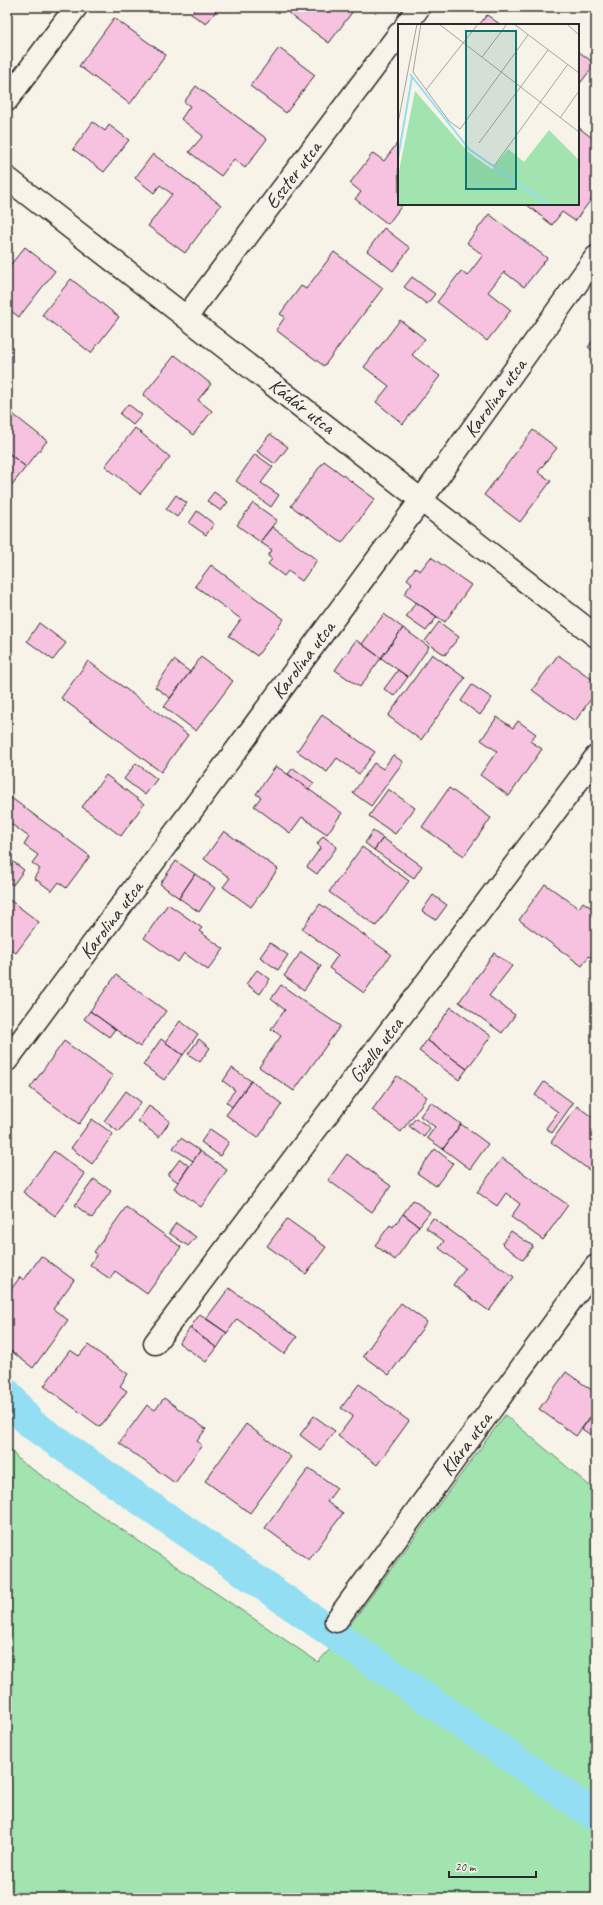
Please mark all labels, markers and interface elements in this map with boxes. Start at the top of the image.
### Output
inset map [398,24,579,205]
street label: Eszter utca [259,135,328,214]
street label: Karolina utca [458,352,533,442]
street label: Kádár utca [264,372,342,441]
street label: Karolina utca [266,615,341,704]
street label: Karolina utca [74,875,149,964]
street label: Gizella utca [343,1011,410,1088]
street label: Klára utca [435,1406,499,1481]
scale bar [449,1853,536,1879]
text: 20 m [455,1859,477,1875]

